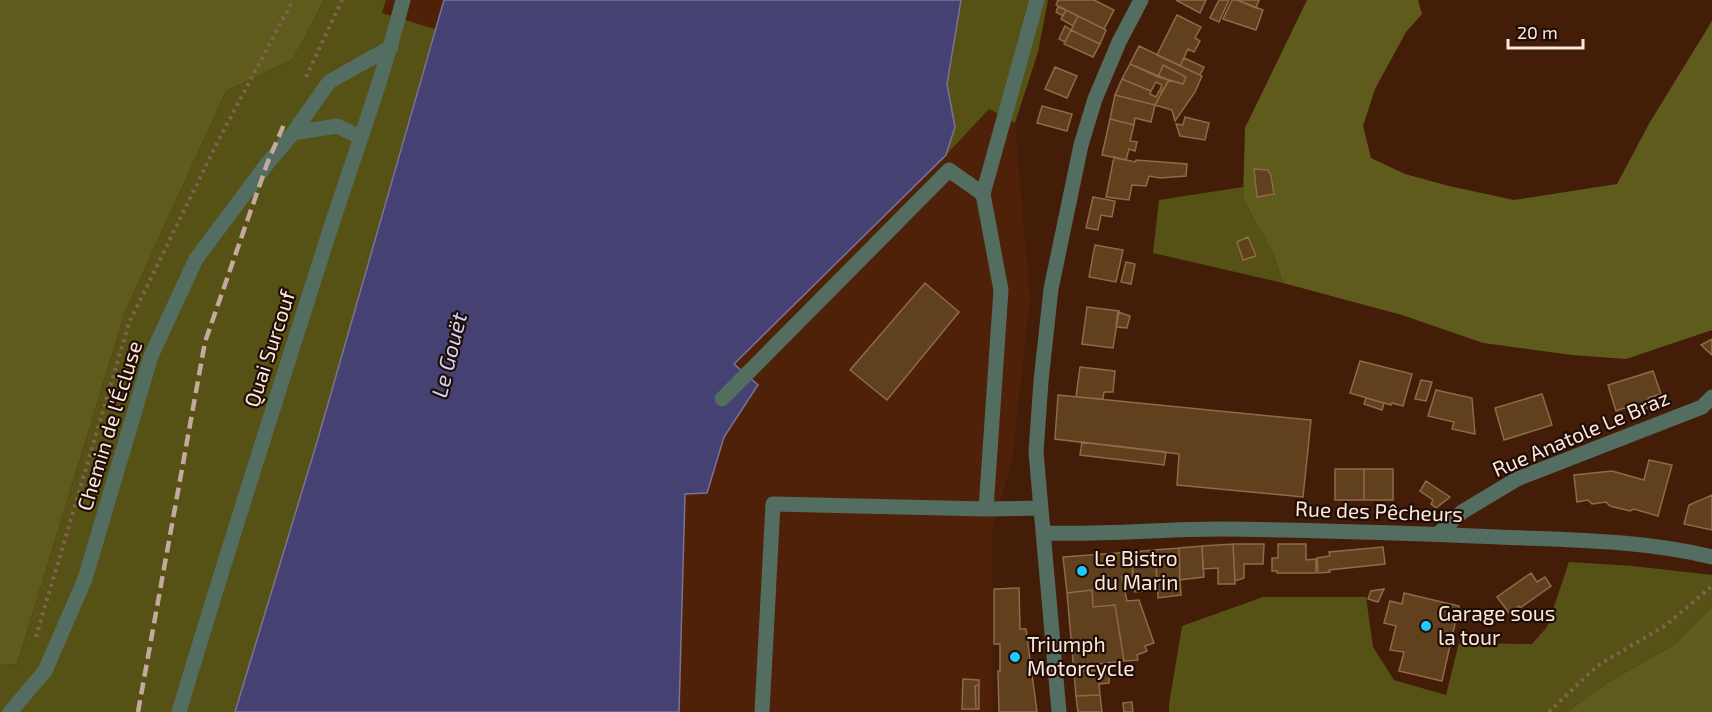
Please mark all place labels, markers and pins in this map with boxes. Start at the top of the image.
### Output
place label: Le Bistro du Marin [1094,545,1178,594]
marker: Le Bistro du Marin [1075,564,1089,578]
place label: Garage sous la tour [1438,600,1556,649]
marker: Garage sous la tour [1419,619,1433,633]
place label: Triumph Motorcycle [1027,631,1134,680]
marker: Triumph Motorcycle [1008,650,1022,664]

